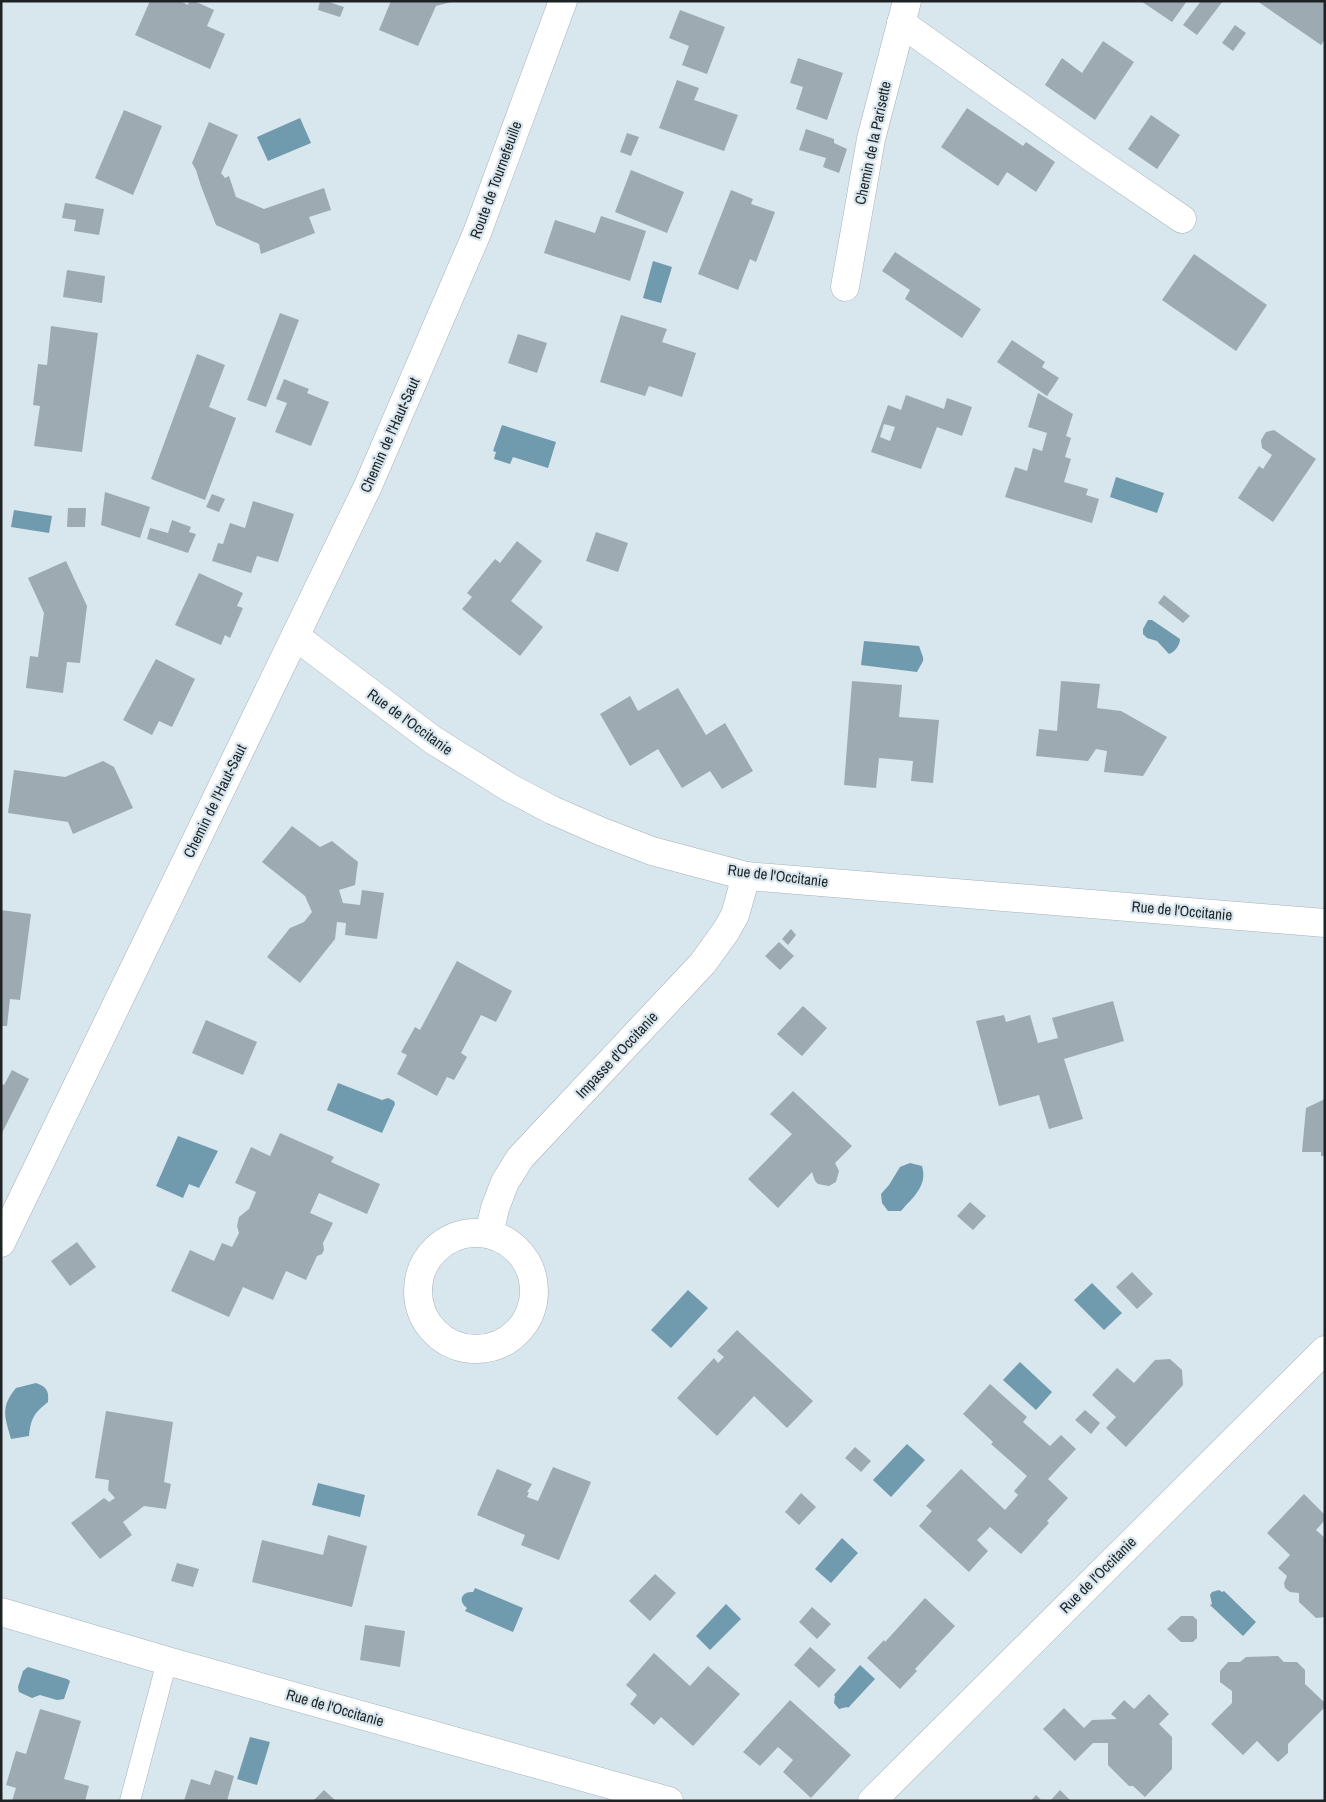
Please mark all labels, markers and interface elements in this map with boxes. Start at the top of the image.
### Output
street label: Chemin de la Parisette [849,79,896,207]
street label: Route de Tournefeuille [465,118,527,241]
street label: Chemin de l'Haut-Saut [355,373,425,496]
street label: Rue de l'Occitanie [363,683,457,760]
street label: Chemin de l'Haut-Saut [178,740,251,861]
street label: Rue de l'Occitanie [727,859,830,892]
street label: Rue de l'Occitanie [1131,896,1233,925]
street label: Impasse d'Occitanie [571,1007,663,1103]
street label: Rue de l'Occitanie [1055,1531,1141,1618]
street label: Rue de l'Occitanie [284,1684,387,1732]

